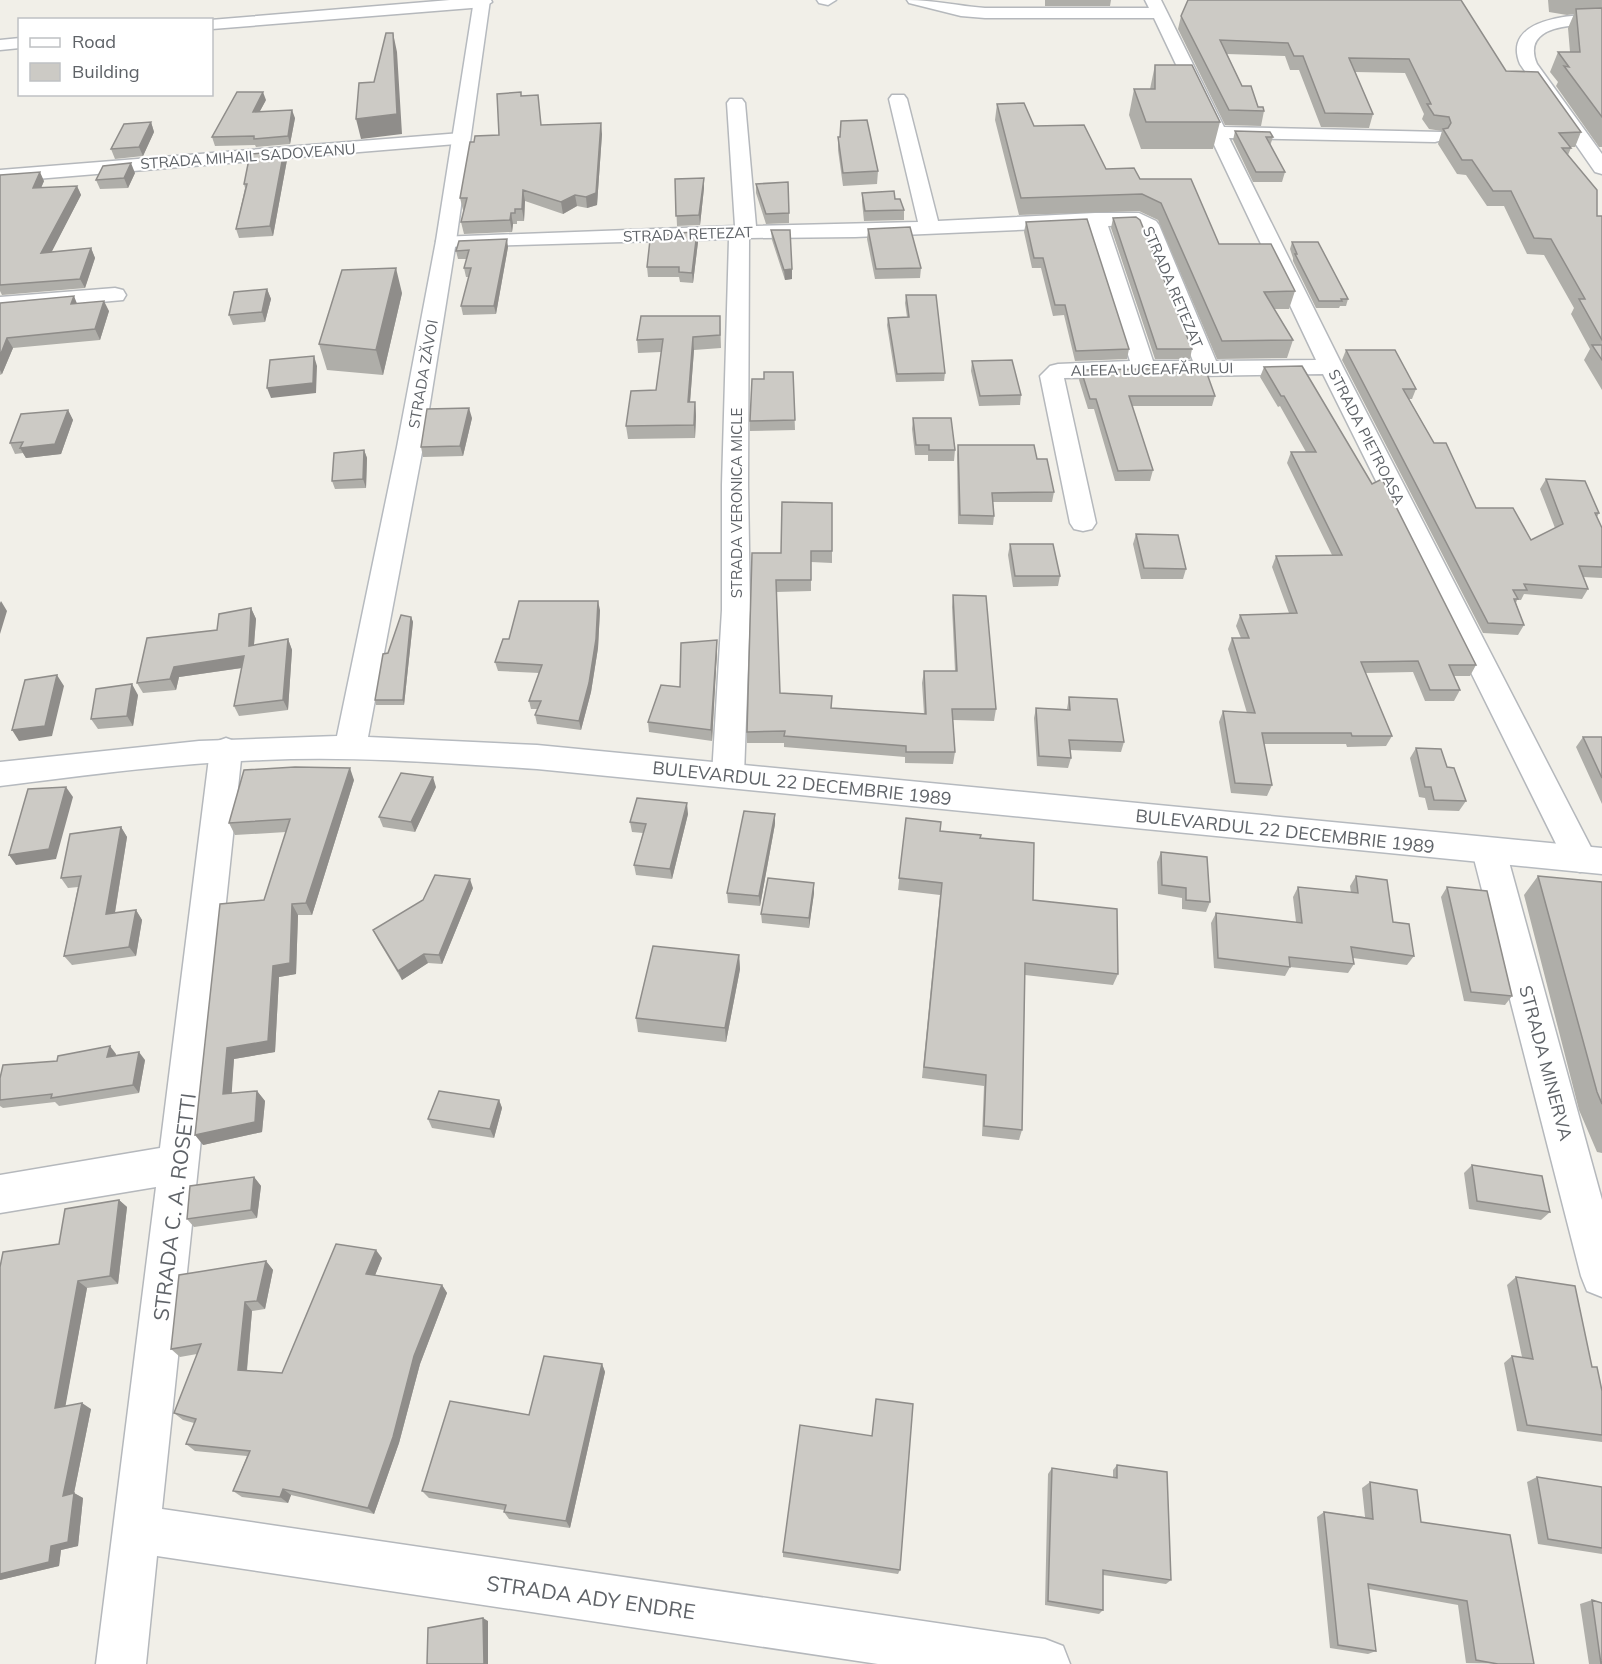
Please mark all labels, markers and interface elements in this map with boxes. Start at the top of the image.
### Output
legend [18,18,213,96]
text: Road [72,30,116,53]
text: Building [72,60,140,83]
street label: STRADA MIHAIL SADOVEANU [140,139,356,173]
street label: STRADA RETEZAT [623,222,753,246]
street label: STRADA RETEZAT [1139,223,1207,351]
street label: STRADA ZĂVOI [404,318,442,430]
street label: ALEEA LUCEAFĂRULUI [1070,358,1234,380]
street label: STRADA PIETROASA [1325,366,1409,508]
street label: STRADA VERONICA MICLE [727,408,746,598]
street label: BULEVARDUL 22 DECEMBRIE 1989 [651,756,953,810]
street label: BULEVARDUL 22 DECEMBRIE 1989 [1134,804,1436,858]
street label: STRADA MINERVA [1514,983,1578,1143]
street label: STRADA C. A. ROSETTI [147,1092,201,1322]
street label: STRADA ADY ENDRE [485,1569,697,1625]

